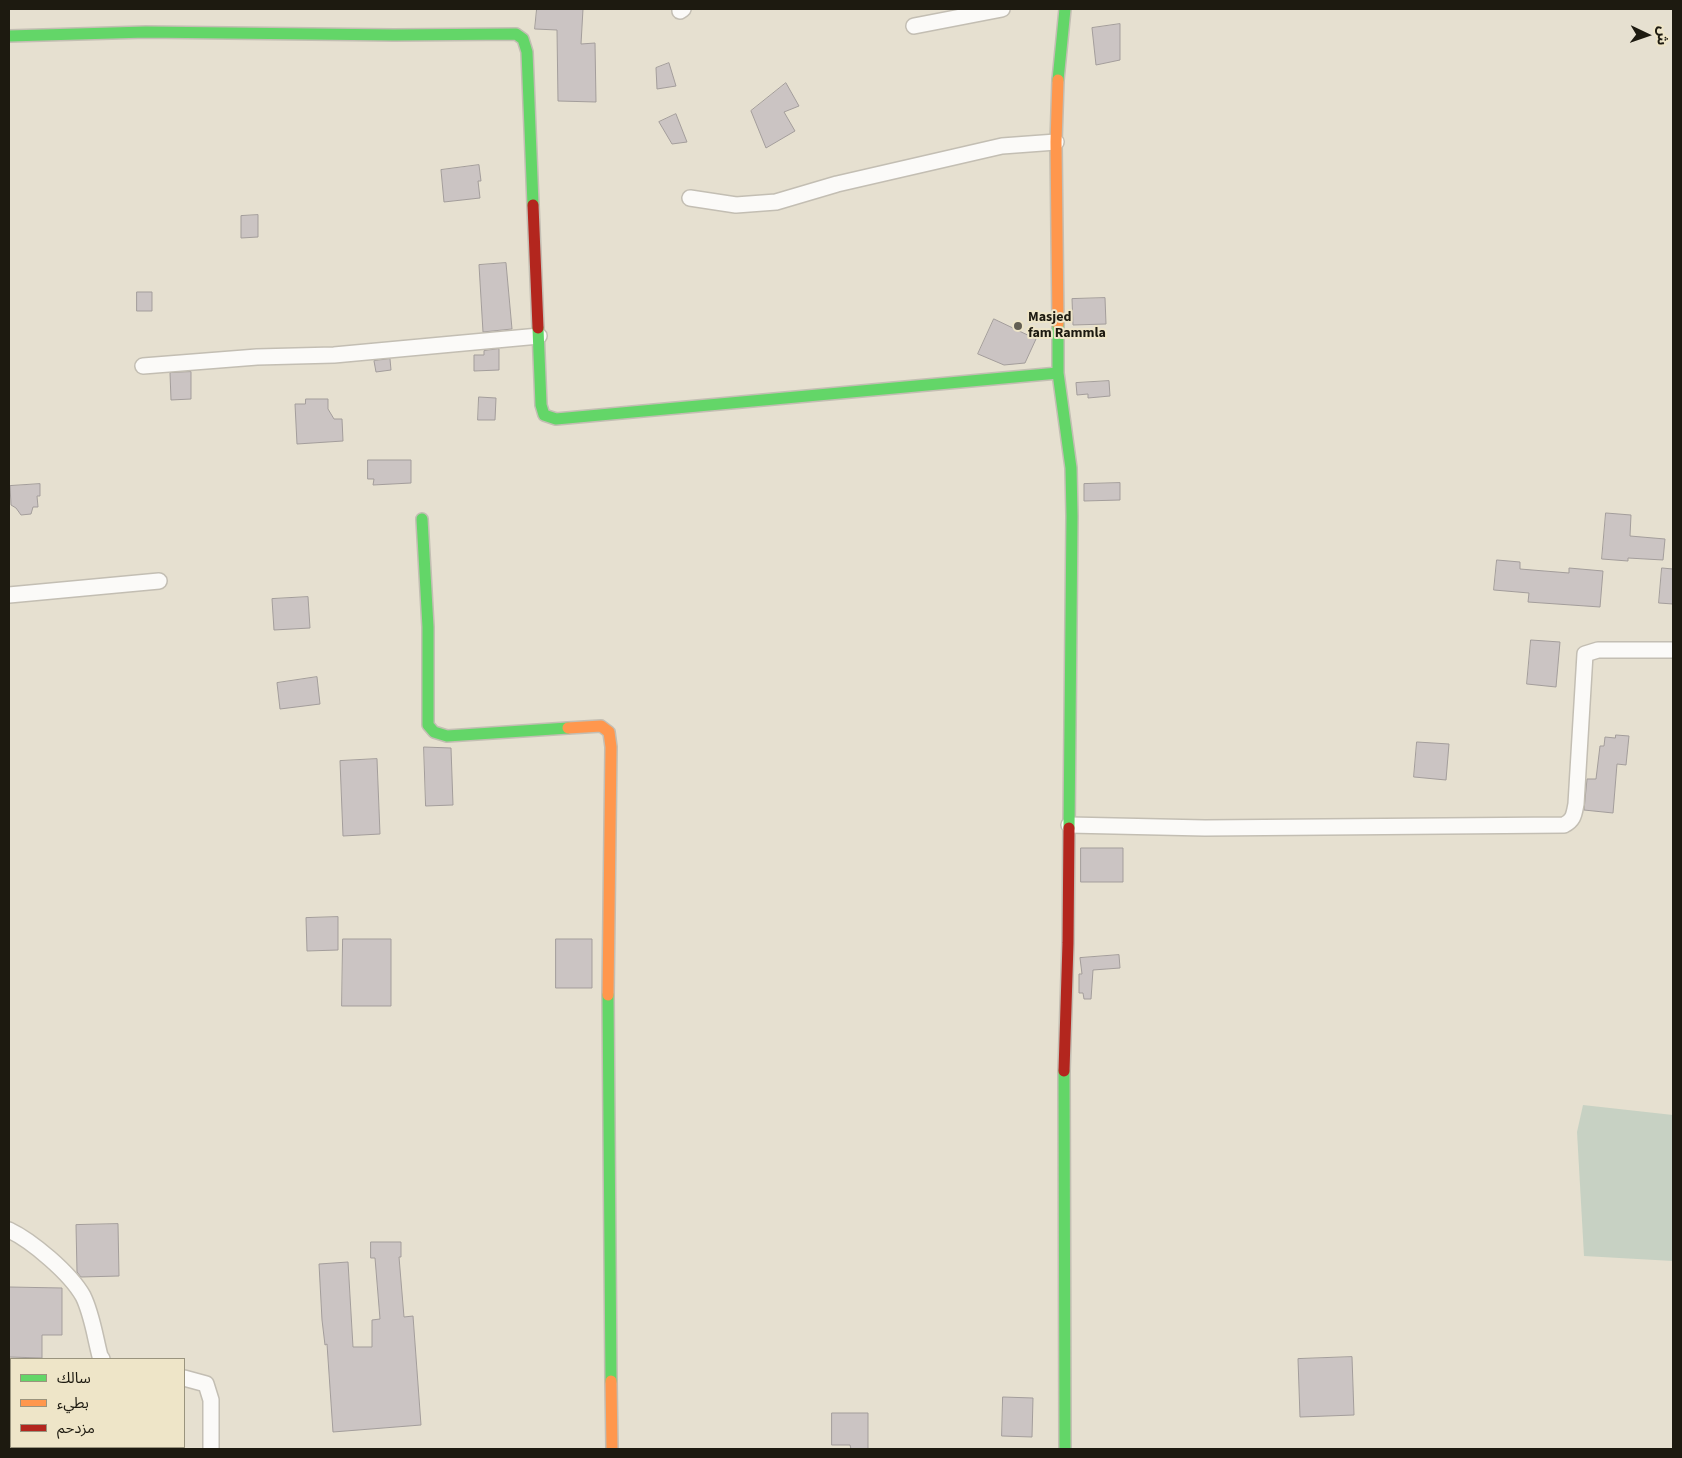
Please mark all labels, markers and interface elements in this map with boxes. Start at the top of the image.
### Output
north arrow [1622,10,1672,60]
text: ش [1651,26,1672,46]
place label: Masjed fam Rammla [1028,310,1106,342]
marker: Masjed fam Rammla [1012,320,1024,332]
legend [10,1358,185,1448]
text: سالك [57,1368,91,1389]
text: بطيء [57,1393,89,1414]
text: مزدحم [57,1418,95,1439]

